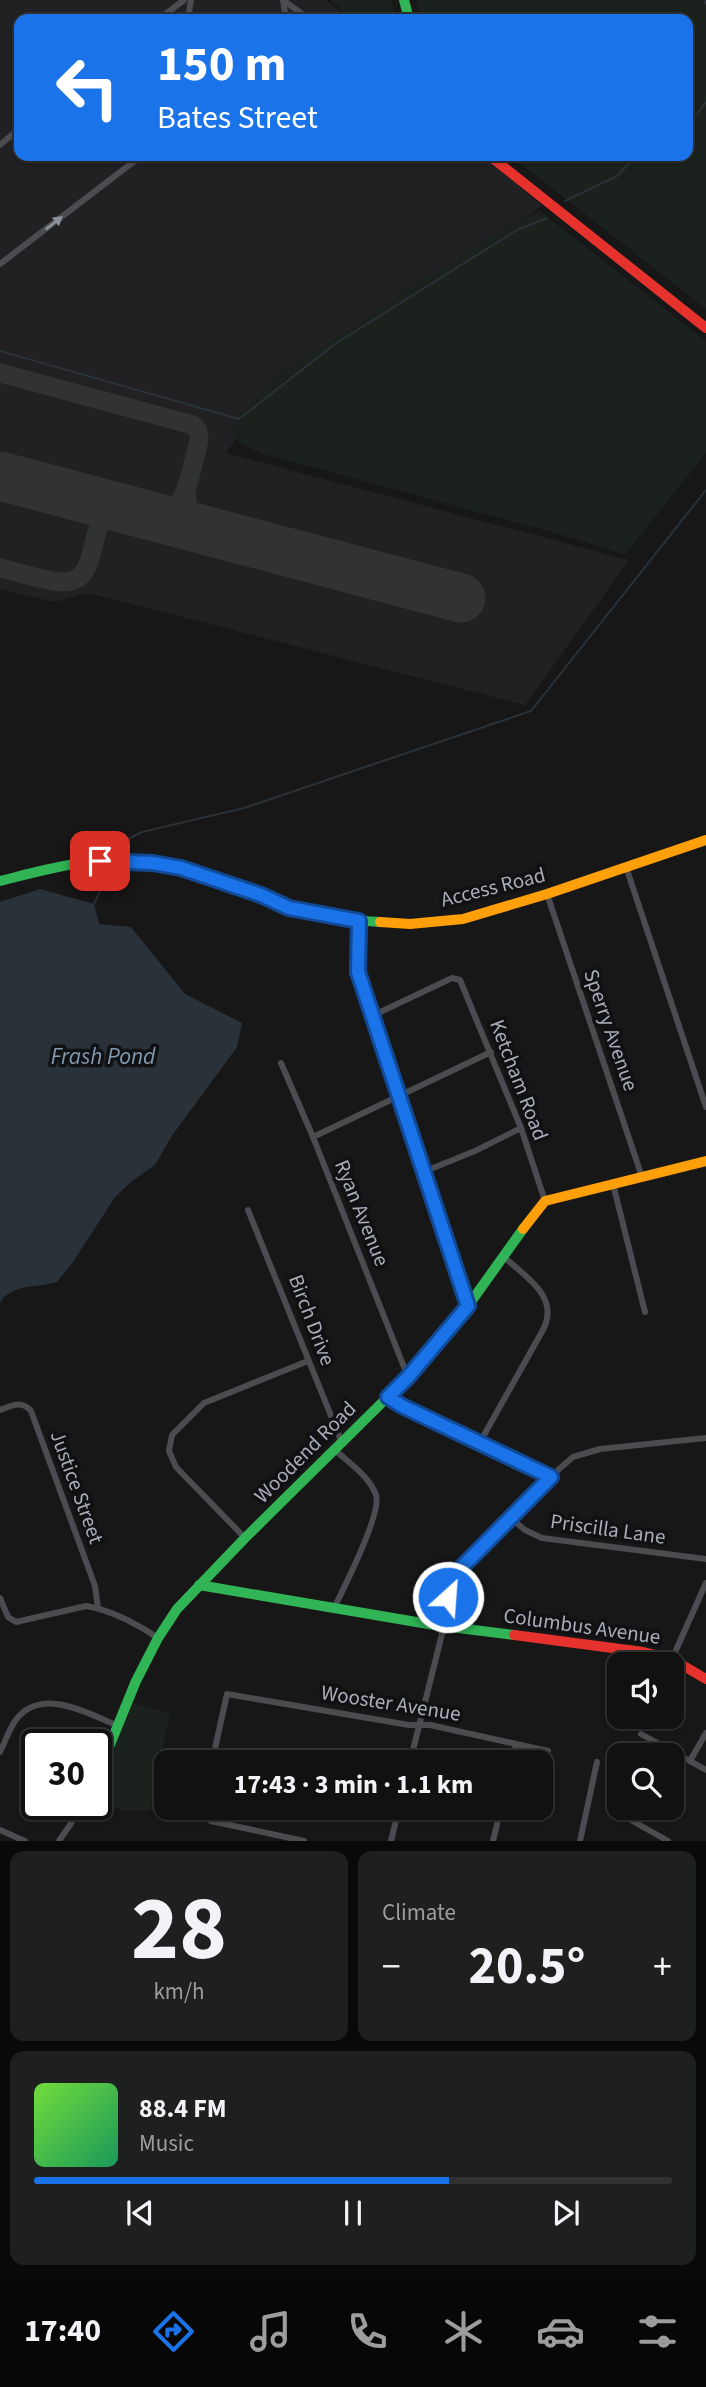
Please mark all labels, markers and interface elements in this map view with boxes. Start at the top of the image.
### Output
text: 150 m [157,30,286,100]
icon: left [42,42,133,133]
text: Bates Street [157,95,318,141]
one-way arrow [45,216,63,230]
pin [70,831,130,891]
icon: arrive [81,842,119,880]
street label: Access Road [437,860,549,914]
street label: Sperry Avenue [576,965,646,1095]
street label: Ketcham Road [482,1015,556,1145]
water label: Frash Pond [51,1040,156,1073]
street label: Ryan Avenue [327,1155,397,1271]
street label: Birch Drive [281,1270,343,1370]
street label: Woodend Road [247,1394,363,1510]
street label: Justice Street [43,1426,111,1548]
street label: Priscilla Lane [548,1506,668,1552]
position arrow [411,1560,485,1634]
street label: Columbus Avenue [502,1600,662,1652]
map controls [607,1652,684,1820]
button: sound [607,1652,684,1729]
street label: Wooster Avenue [319,1677,463,1729]
speed limit sign: 30 [21,1729,112,1820]
button: search [607,1743,684,1820]
text: 17:43 · 3 min · 1.1 km [234,1766,473,1803]
text: 28 [131,1865,227,1994]
text: Climate [382,1896,456,1929]
text: 20.5° [469,1930,585,2004]
text: − [382,1940,401,1994]
text: + [653,1940,672,1994]
text: km/h [153,1975,205,2008]
text: 88.4 FM [139,2090,227,2127]
text: Music [139,2127,194,2160]
icon: previous [121,2194,159,2232]
icon: pause [334,2194,372,2232]
icon: next [547,2194,585,2232]
icon: directions [149,2307,198,2356]
icon: music [246,2307,295,2356]
icon: phone [343,2307,392,2356]
icon: climate [439,2307,488,2356]
icon: car [536,2307,585,2356]
icon: filters [633,2307,682,2356]
text: 17:40 [24,2308,101,2354]

